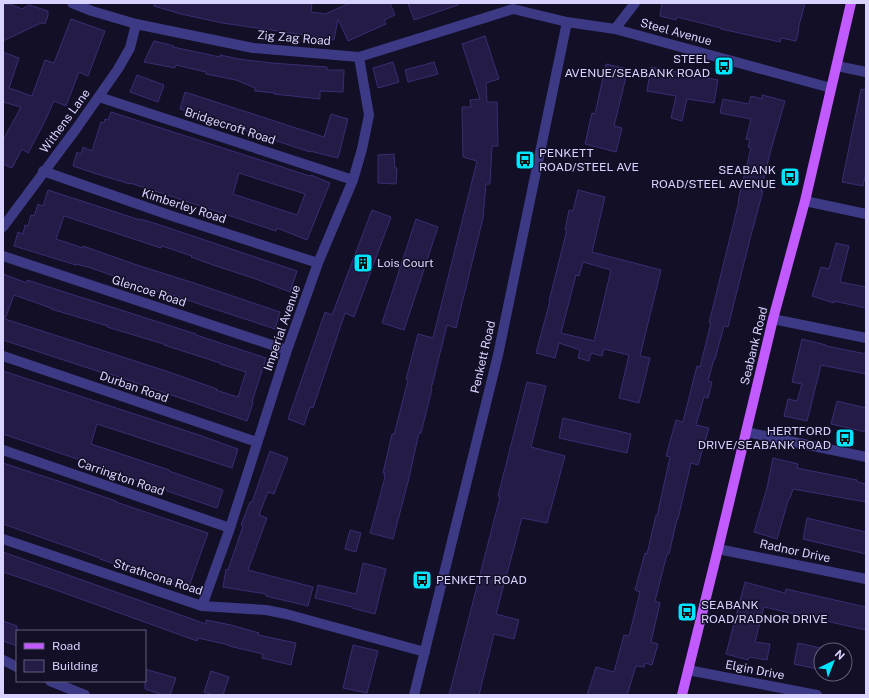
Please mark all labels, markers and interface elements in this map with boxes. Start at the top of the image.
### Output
street label: Steel Avenue [639,16,714,48]
street label: Zig Zag Road [257,28,331,48]
place label: STEEL AVENUE/SEABANK ROAD [564,52,710,80]
bus stop icon: STEEL AVENUE/SEABANK ROAD [713,55,735,77]
street label: Withens Lane [37,86,93,156]
street label: Bridgecroft Road [183,105,277,147]
place label: PENKETT ROAD/STEEL AVE [539,146,639,174]
bus stop icon: PENKETT ROAD/STEEL AVE [514,149,536,171]
place label: SEABANK ROAD/STEEL AVENUE [651,163,776,191]
bus stop icon: SEABANK ROAD/STEEL AVENUE [779,166,801,188]
street label: Kimberley Road [140,186,228,226]
building icon: Lois Court [352,252,374,274]
place label: Lois Court [377,256,434,270]
street label: Glencoe Road [110,272,188,310]
street label: Imperial Avenue [261,283,303,373]
street label: Seabank Road [738,305,770,387]
street label: Penkett Road [468,319,498,395]
street label: Durban Road [98,369,170,405]
place label: HERTFORD DRIVE/SEABANK ROAD [698,424,831,452]
bus stop icon: HERTFORD DRIVE/SEABANK ROAD [834,427,856,449]
street label: Carrington Road [76,456,166,498]
street label: Radnor Drive [758,537,832,565]
street label: Strathcona Road [112,556,204,598]
bus stop icon: PENKETT ROAD [411,569,433,591]
place label: PENKETT ROAD [436,573,527,587]
place label: SEABANK ROAD/RADNOR DRIVE [701,598,828,626]
bus stop icon: SEABANK ROAD/RADNOR DRIVE [676,601,698,623]
legend [16,630,146,682]
text: Road [52,639,80,653]
north arrow [813,642,853,682]
text: N [833,647,847,662]
street label: Elgin Drive [724,657,786,683]
text: Building [52,659,98,673]

